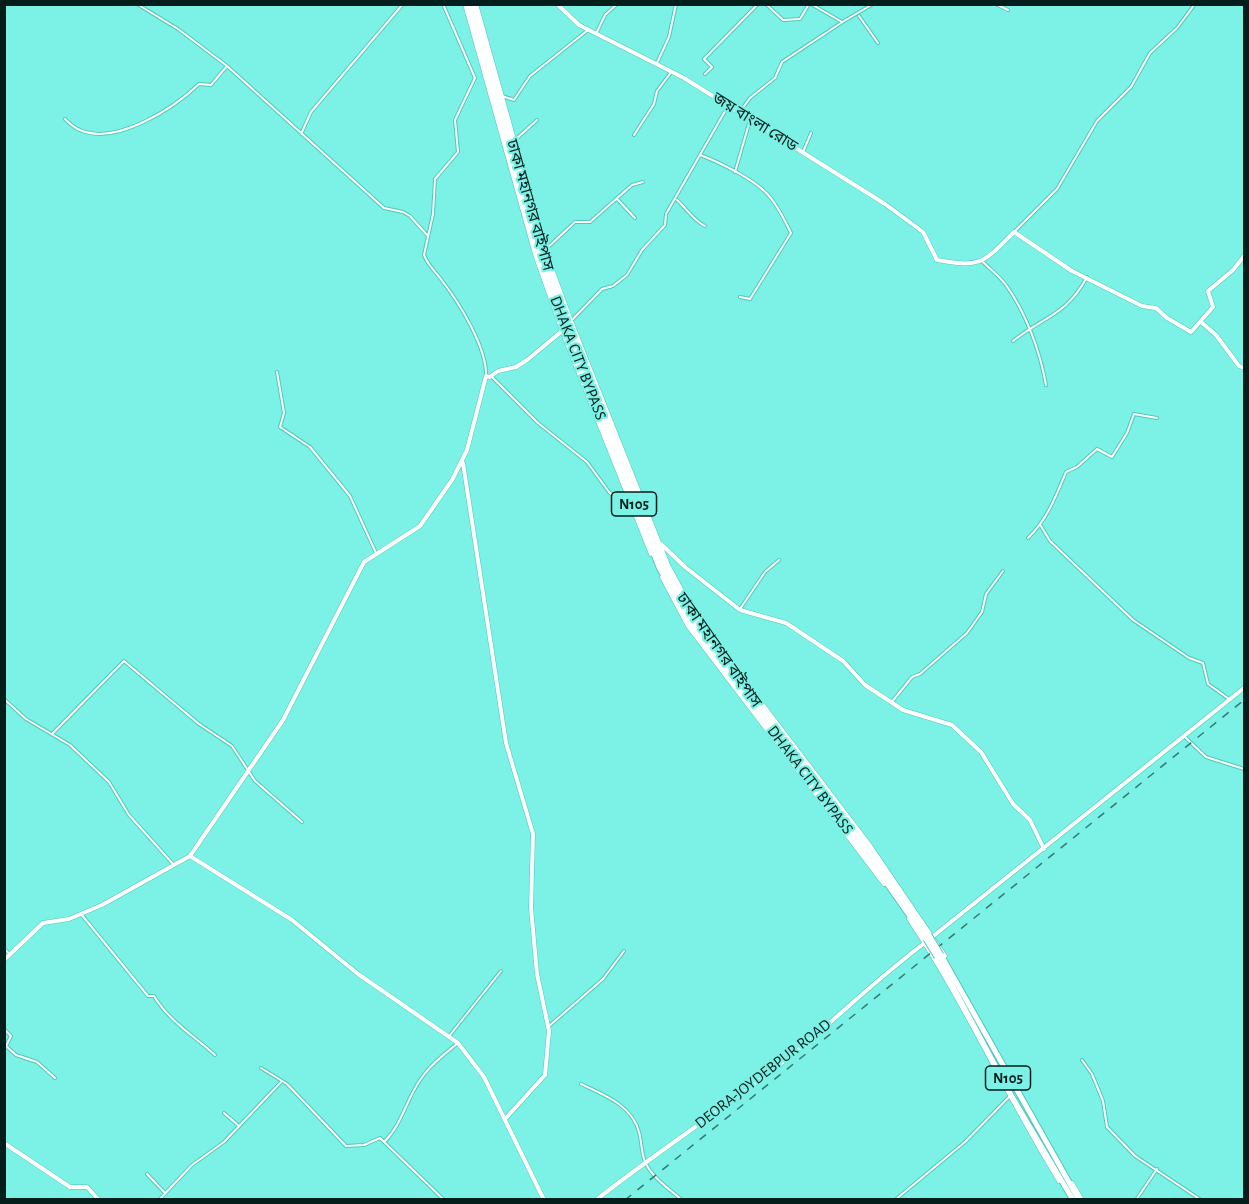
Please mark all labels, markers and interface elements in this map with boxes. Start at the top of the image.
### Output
street label: জয় বাংলা রোড [709,88,801,156]
street label: ঢাকা মহানগর বাইপাস [502,137,558,273]
street label: DHAKA CITY BYPASS [545,293,611,423]
road number: N105 [612,492,656,516]
street label: ঢাকা মহানগর বাইপাস [672,589,766,711]
street label: DHAKA CITY BYPASS [763,722,857,838]
street label: DEORA-JOYDEBPUR ROAD [691,1015,835,1133]
road number: N105 [986,1066,1030,1090]

